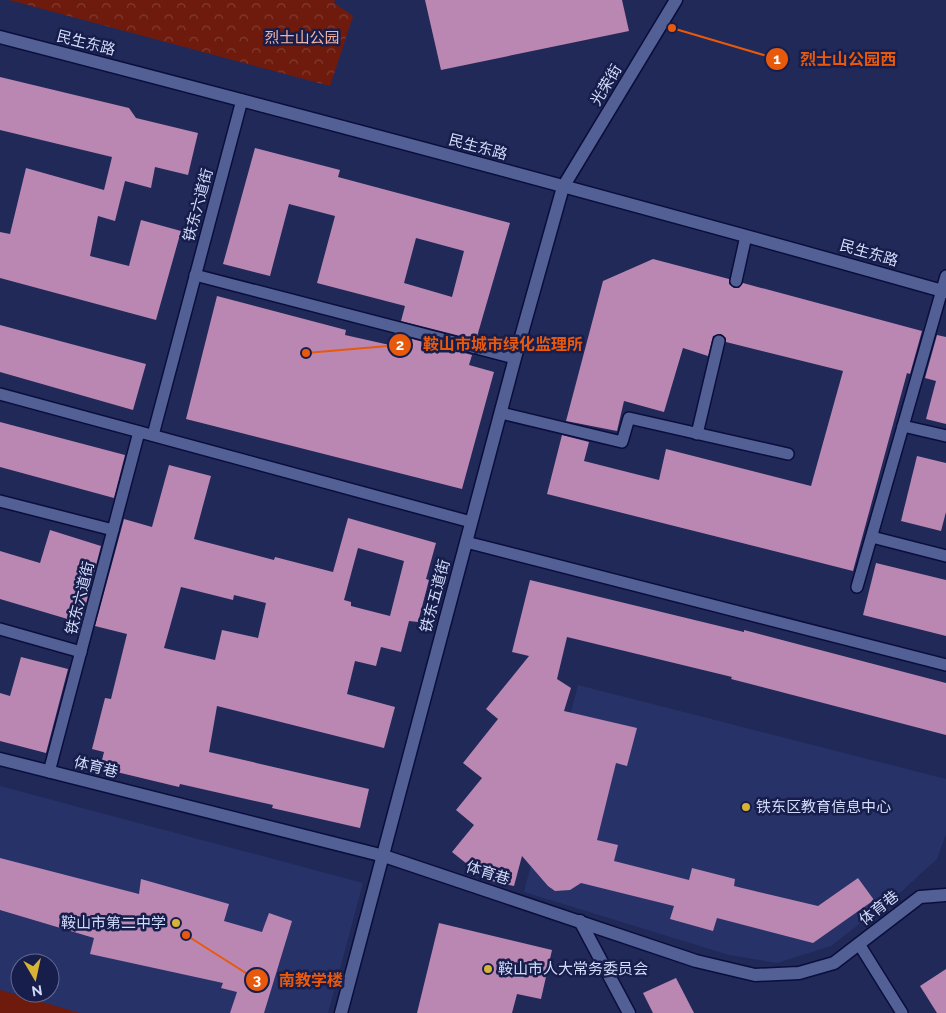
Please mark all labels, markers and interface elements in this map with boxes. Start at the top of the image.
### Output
street label: 民生东路 [55,27,117,59]
park label: 烈士山公园 [264,29,340,47]
callout: 烈士山公园西 [765,44,906,75]
text: 1 [773,50,781,68]
text: 烈士山公园西 [800,50,896,69]
street label: 光荣街 [587,61,625,109]
street label: 民生东路 [447,131,509,163]
street label: 铁东六道街 [180,166,216,244]
street label: 民生东路 [838,236,900,270]
callout: 鞍山市城市绿化监理所 [388,329,593,360]
text: 鞍山市城市绿化监理所 [423,335,583,354]
text: 2 [396,336,404,354]
street label: 铁东五道街 [417,557,453,635]
street label: 铁东六道街 [62,559,98,637]
street label: 体育巷 [72,753,120,781]
place label: 铁东区教育信息中心 [756,798,891,816]
marker: 铁东区教育信息中心 [740,801,752,813]
street label: 体育巷 [464,857,512,889]
street label: 体育巷 [856,887,902,929]
place label: 鞍山市第二中学 [61,914,166,932]
marker: 鞍山市第二中学 [170,917,182,929]
north arrow [10,953,60,1003]
place label: 鞍山市人大常务委员会 [498,960,648,978]
marker: 鞍山市人大常务委员会 [482,963,494,975]
callout: 南教学楼 [244,965,353,996]
text: 3 [253,971,261,989]
text: 南教学楼 [279,971,343,990]
text: N [31,982,44,1000]

